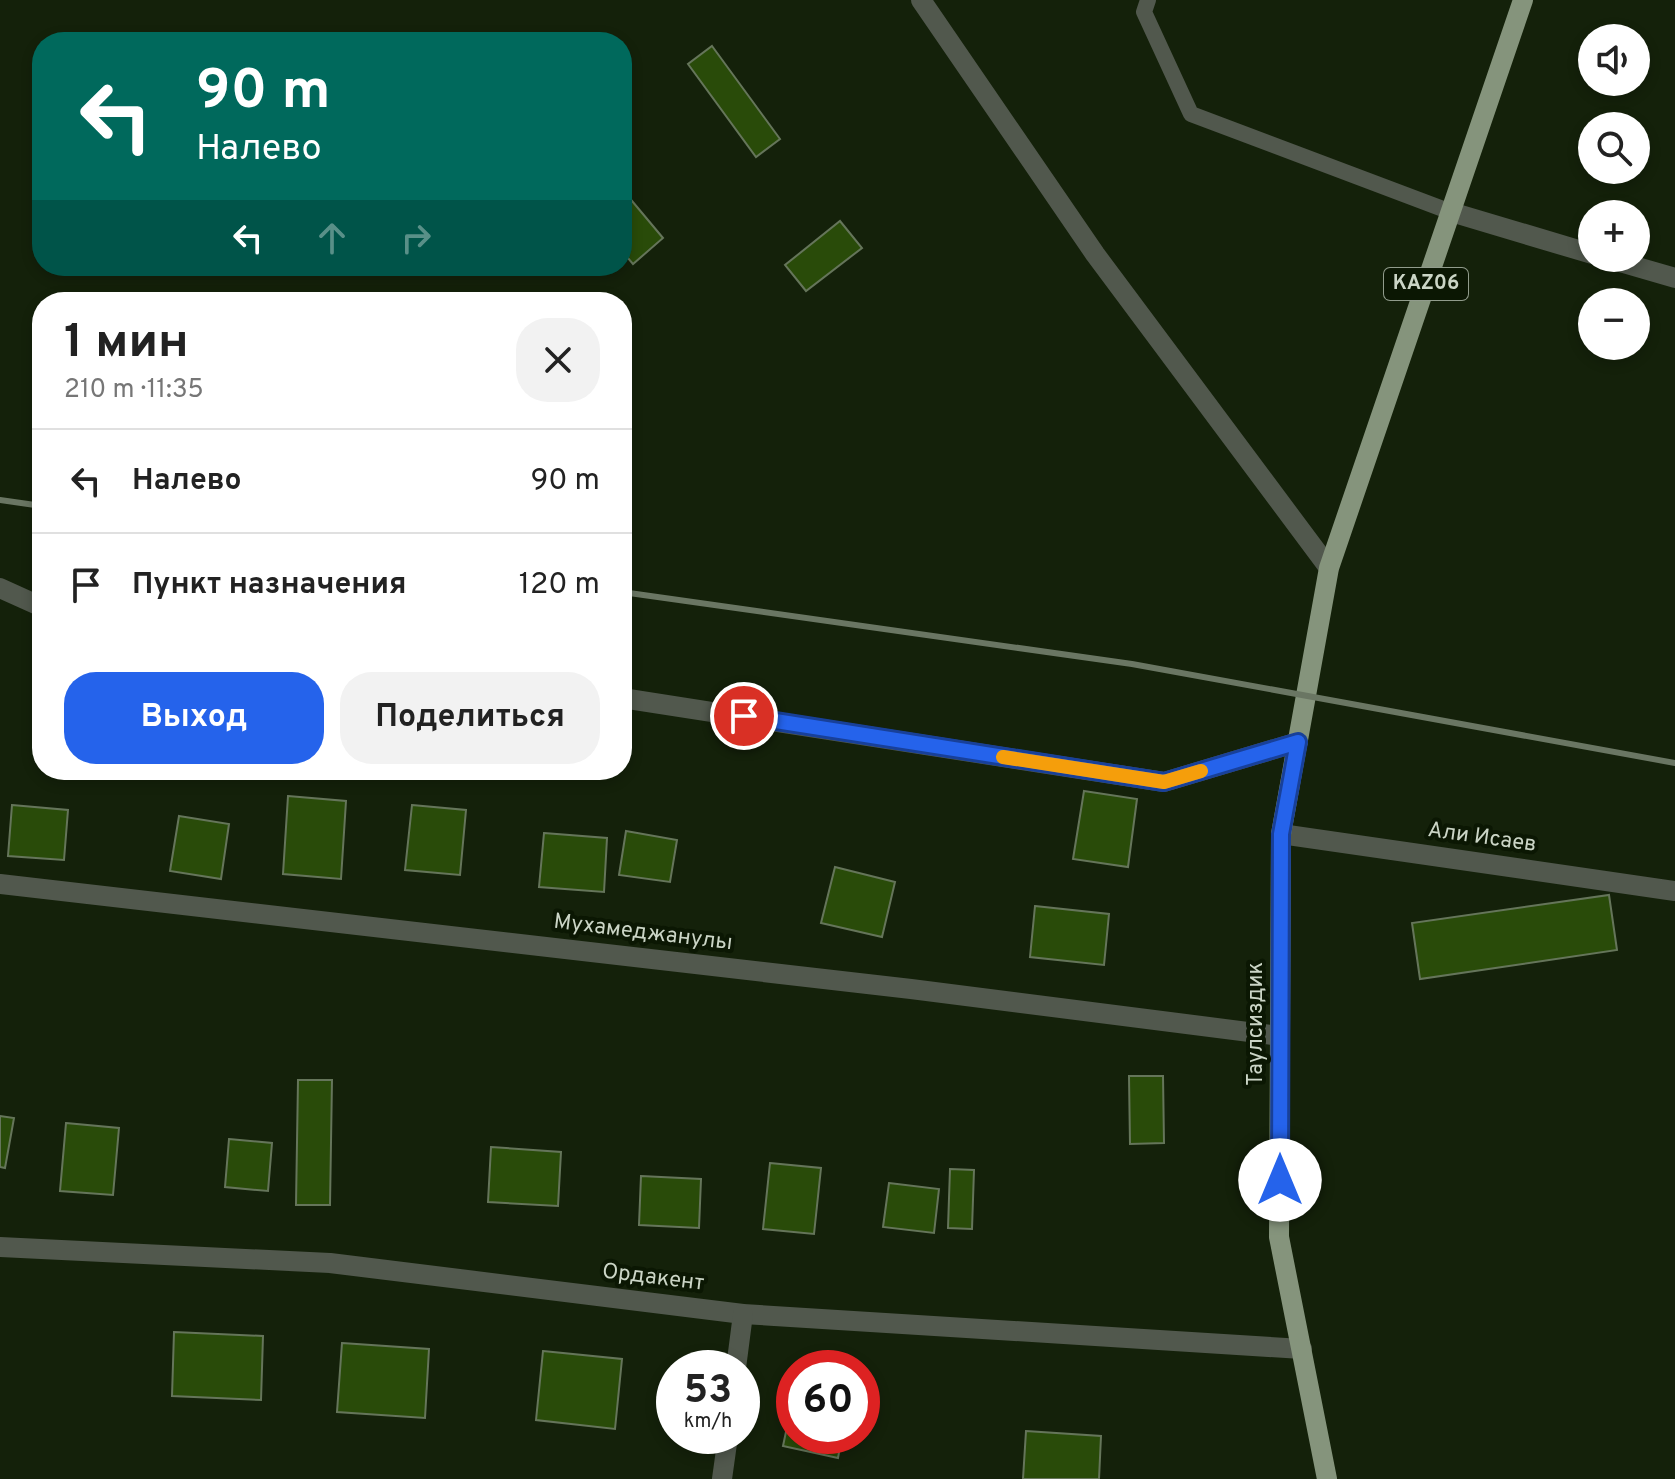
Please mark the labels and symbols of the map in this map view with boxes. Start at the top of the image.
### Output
road number: KAZ06 [1384,268,1468,300]
pin [710,682,778,750]
street label: Али Исаев [1426,817,1538,859]
street label: Мухамеджанулы [552,909,734,957]
street label: Таулсиздик [1243,962,1270,1086]
position arrow [1238,1138,1322,1222]
street label: Ордакент [600,1258,706,1298]
speed limit sign: 60 [776,1350,880,1454]

